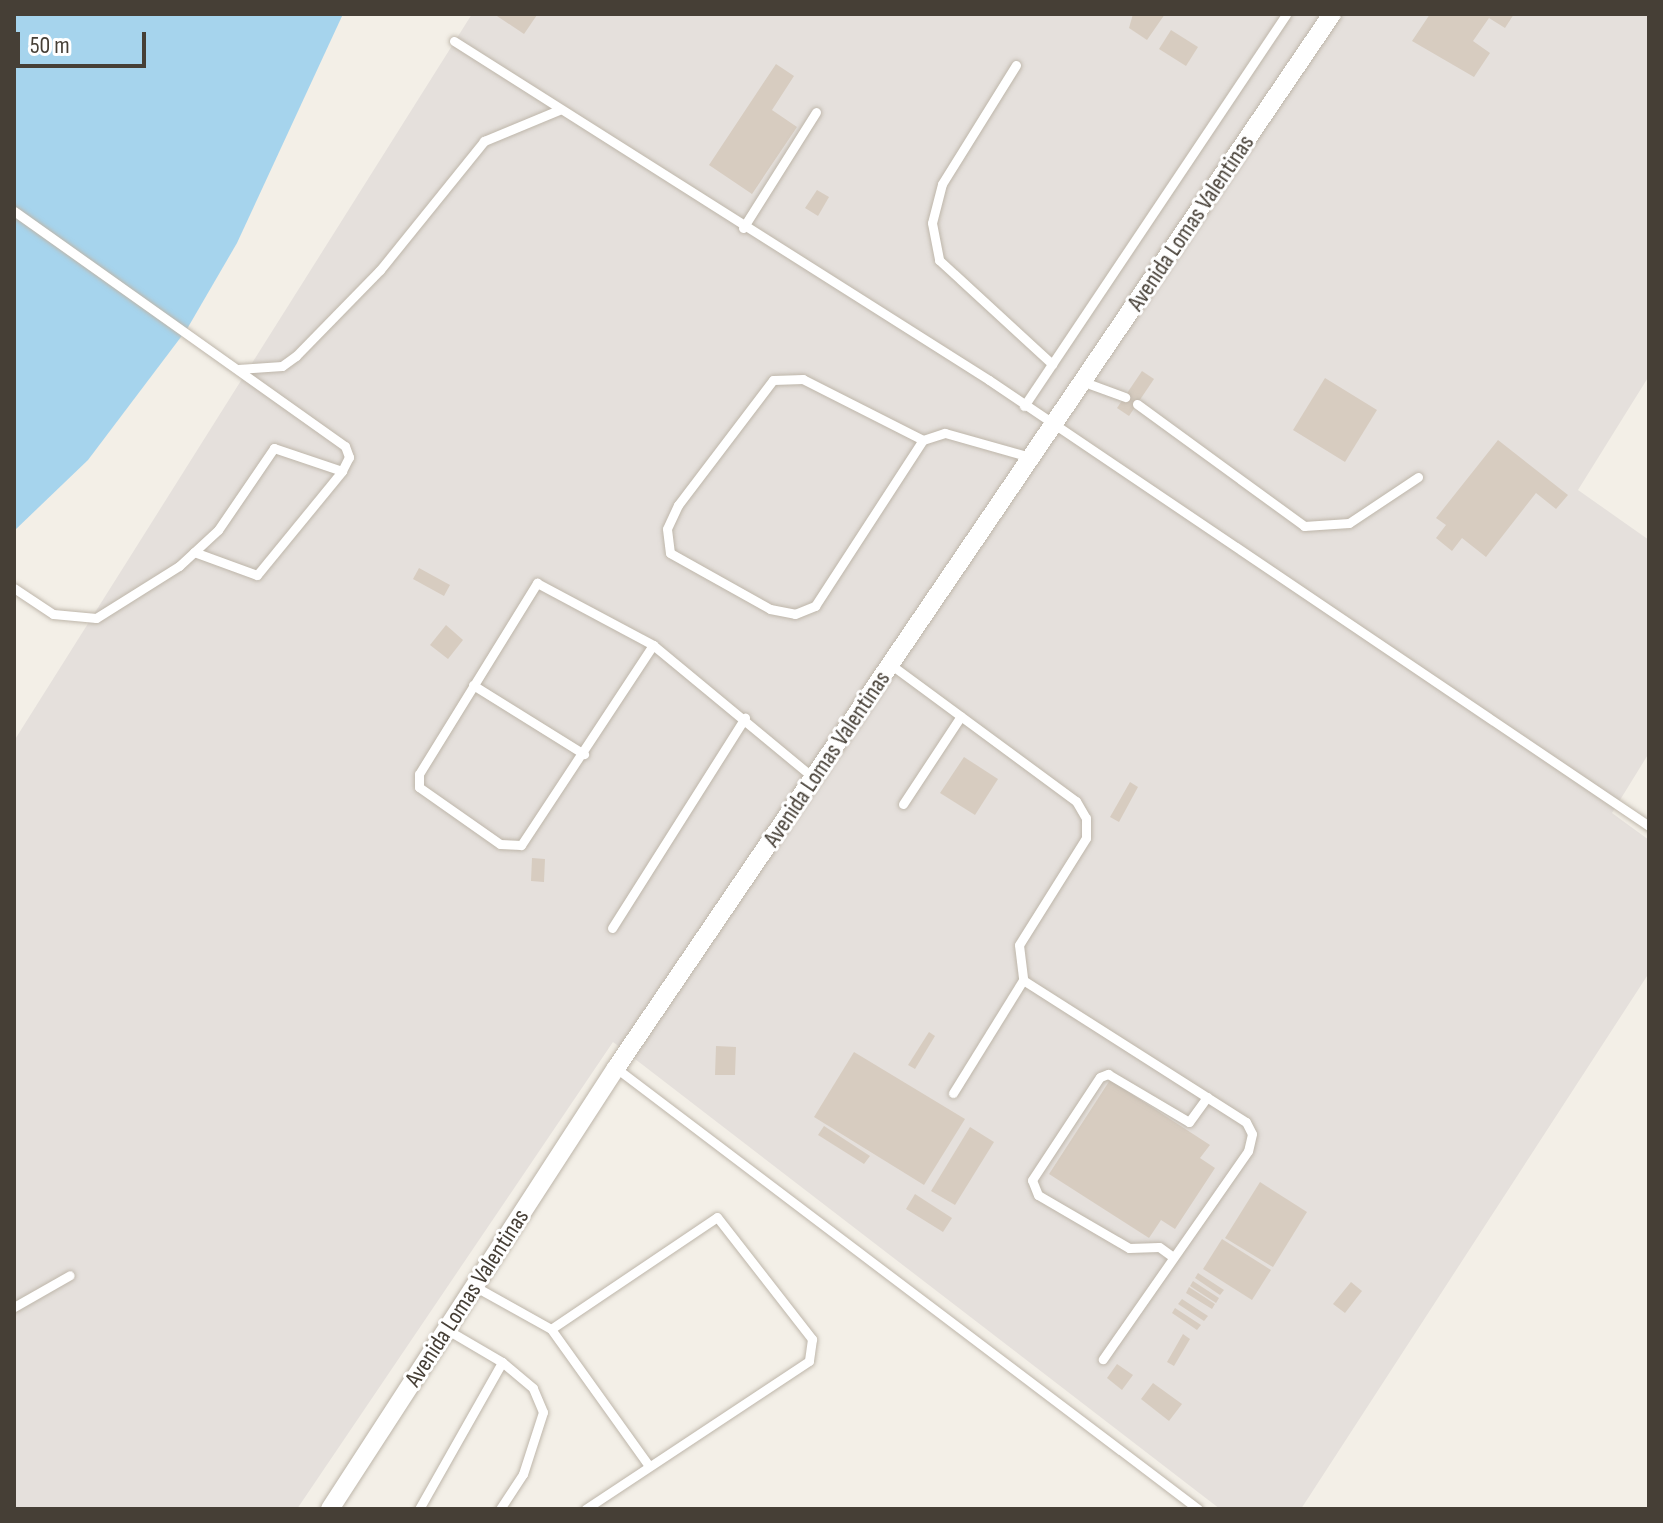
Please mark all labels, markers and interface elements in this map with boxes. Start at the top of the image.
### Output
scale bar [20,16,150,66]
text: 50 m [30,31,70,60]
street label: Avenida Lomas Valentinas [1121,130,1261,316]
street label: Avenida Lomas Valentinas [757,666,897,852]
street label: Avenida Lomas Valentinas [399,1204,535,1392]

